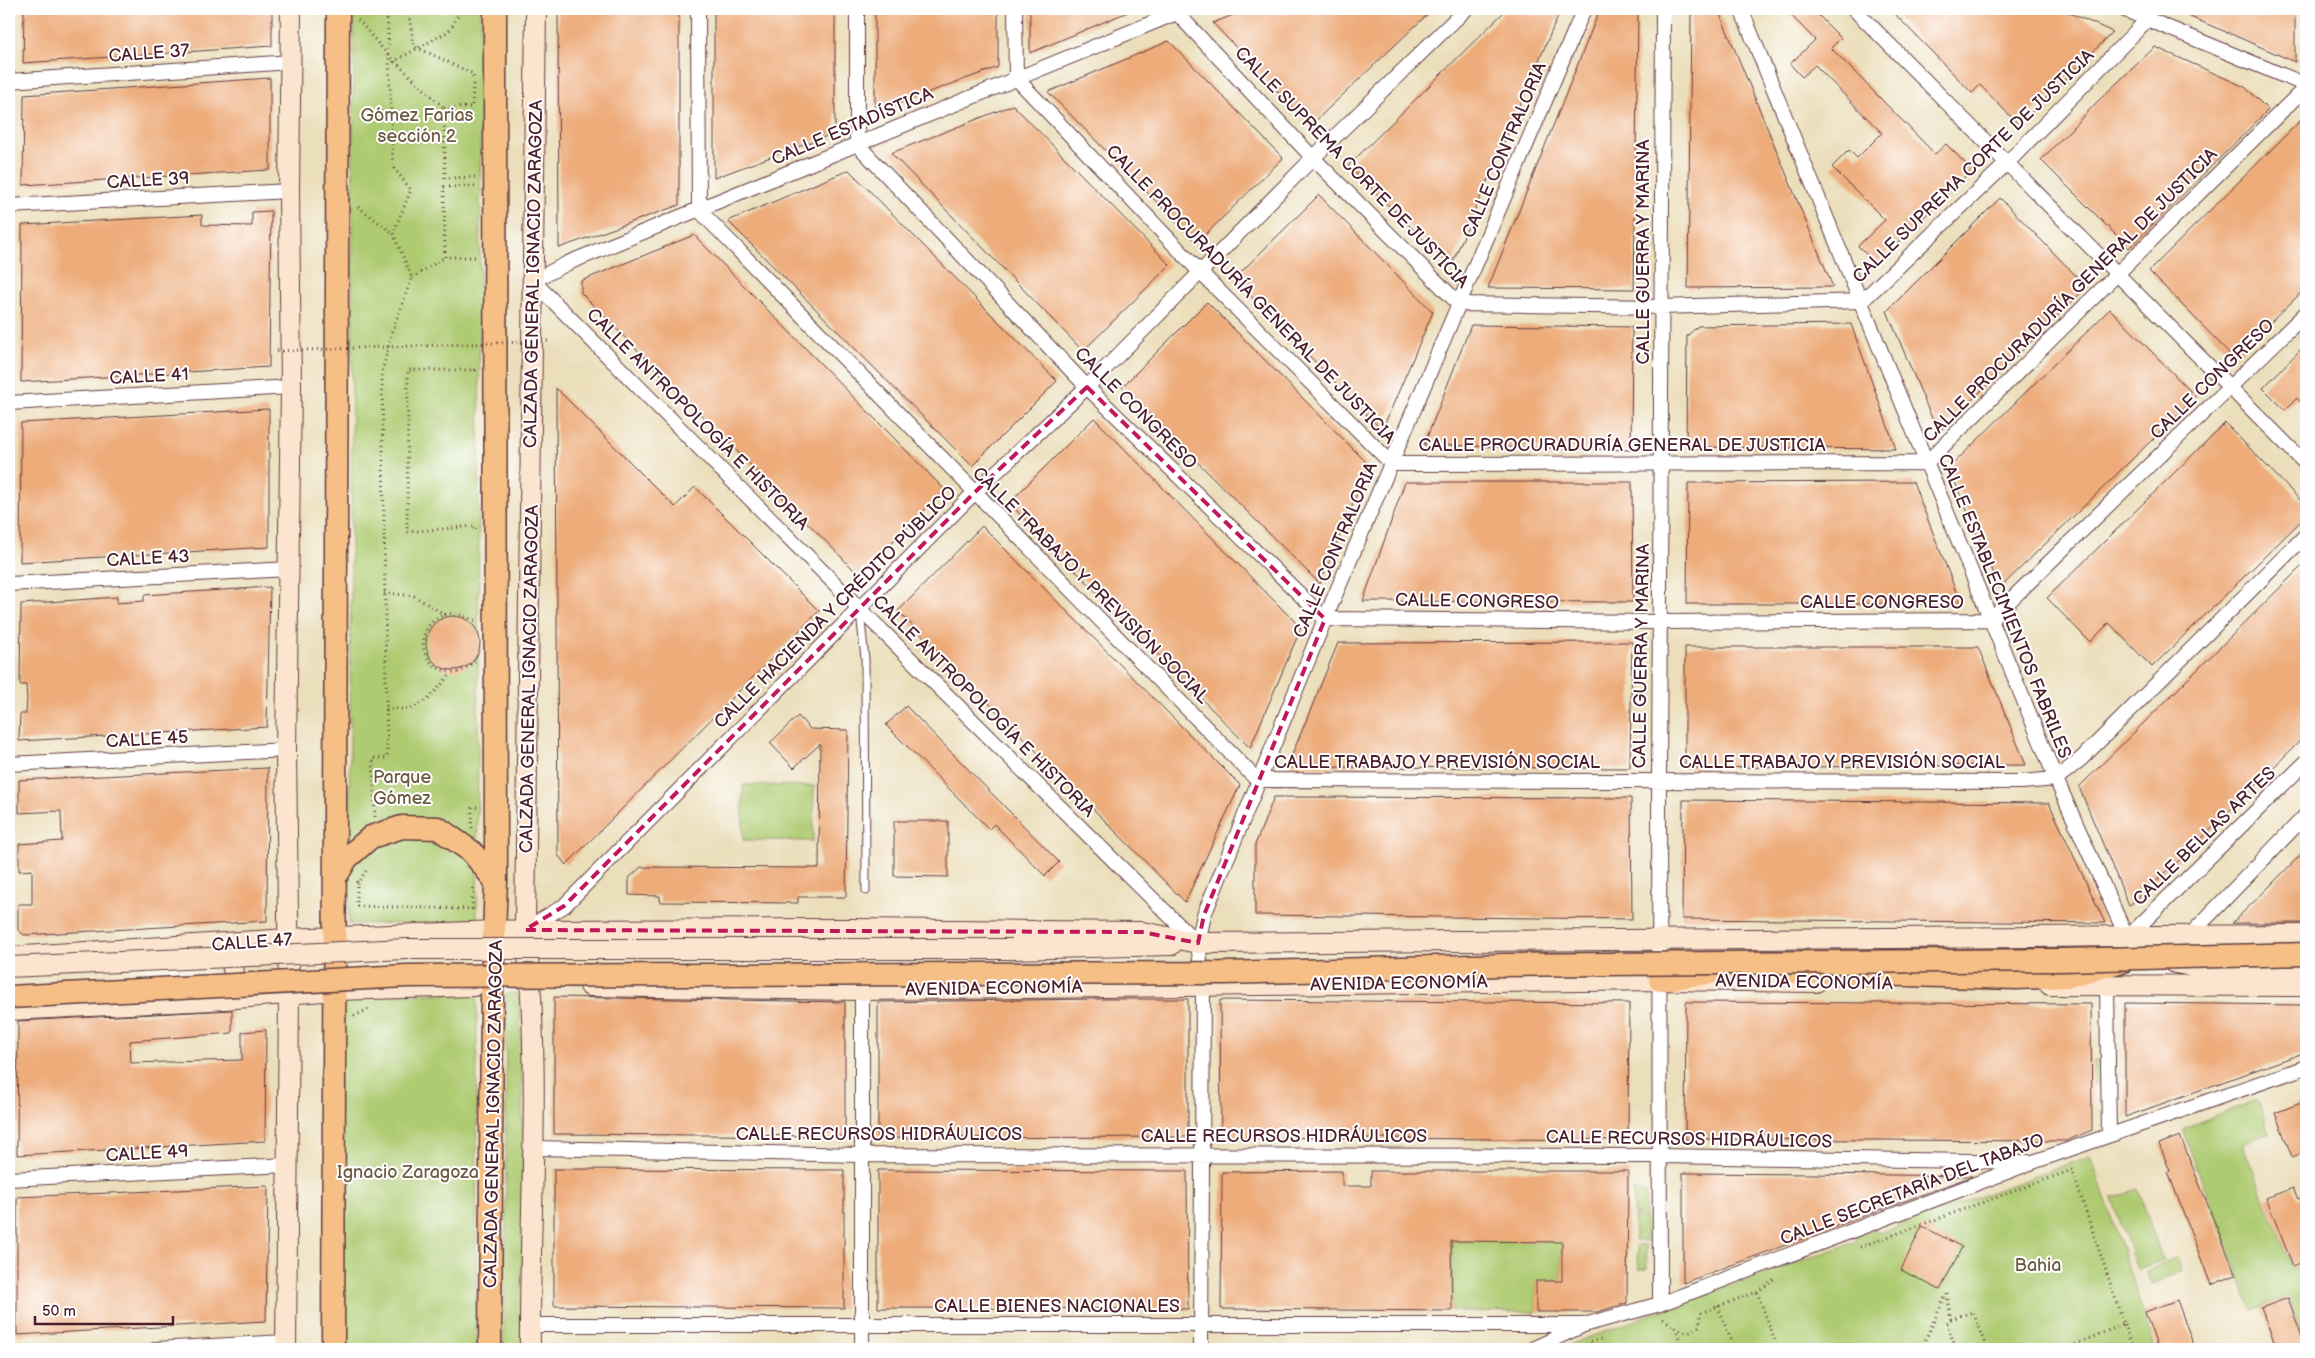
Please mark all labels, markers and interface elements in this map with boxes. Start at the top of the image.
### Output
street label: CALLE 37 [108,40,190,67]
street label: CALLE SUPREMA CORTE DE JUSTICIA [1230,42,1473,292]
street label: CALLE SUPREMA CORTE DE JUSTICIA [1848,45,2098,288]
street label: CALLE CONTRALORIA [1458,59,1551,241]
street label: CALLE ESTADÍSTICA [768,81,936,170]
street label: CALZADA GENERAL IGNACIO ZARAGOZA [520,100,547,448]
park label: Gómez Farias sección 2 [361,105,474,147]
street label: CALLE PROCURADURÍA GENERAL DE JUSTICIA [1102,139,1401,448]
street label: CALLE GUERRA Y MARINA [1633,140,1654,364]
street label: CALLE PROCURADURÍA GENERAL DE JUSTICIA [1918,143,2222,447]
street label: CALLE 39 [106,168,190,193]
street label: CALLE ANTROPOLOGÍA E HISTORIA [582,303,814,535]
street label: CALLE CONGRESO [2146,315,2279,444]
street label: CALLE CONGRESO [1070,343,1201,474]
street label: CALLE 41 [109,364,189,389]
street label: CALLE PROCURADURÍA GENERAL DE JUSTICIA [1418,433,1826,456]
street label: CALLE ESTABLECIMIENTOS FABRILES [1934,451,2075,762]
street label: CALLE CONTRALORIA [1289,459,1382,641]
street label: CALLE TRABAJO Y PREVISIÓN SOCIAL [968,461,1215,709]
street label: CALLE HACIENDA Y CRÉDITO PÚBLICO [708,480,961,733]
street label: CALZADA GENERAL IGNACIO ZARAGOZA [516,505,543,853]
street label: CALLE GUERRA Y MARINA [1629,543,1654,769]
street label: CALLE 43 [106,546,190,571]
street label: CALLE ANTROPOLOGÍA E HISTORIA [868,590,1100,822]
street label: CALLE CONGRESO [1395,590,1559,613]
street label: CALLE CONGRESO [1800,592,1964,613]
street label: CALLE 45 [105,727,189,752]
street label: CALLE TRABAJO Y PREVISIÓN SOCIAL [1274,750,1601,773]
street label: CALLE TRABAJO Y PREVISIÓN SOCIAL [1679,750,2006,773]
street label: CALLE BELLAS ARTES [2129,763,2280,910]
park label: Parque Gómez [373,767,431,809]
street label: CALLE 47 [211,929,293,956]
street label: CALZADA GENERAL IGNACIO ZARAGOZA [480,940,507,1288]
street label: AVENIDA ECONOMÍA [1715,968,1893,995]
street label: AVENIDA ECONOMÍA [1310,969,1488,996]
street label: AVENIDA ECONOMÍA [905,974,1083,1001]
street label: CALLE RECURSOS HIDRÁULICOS [736,1122,1022,1145]
street label: CALLE RECURSOS HIDRÁULICOS [1141,1124,1427,1147]
street label: CALLE RECURSOS HIDRÁULICOS [1546,1125,1833,1153]
street label: CALLE SECRETARÍA DEL TABAJO [1776,1127,2047,1250]
street label: CALLE 49 [105,1141,189,1166]
park label: Ignacio Zaragoza [337,1162,479,1183]
park label: Bahia [2015,1255,2061,1276]
scale bar [35,1293,172,1325]
street label: CALLE BIENES NACIONALES [934,1296,1180,1317]
text: 50 m [42,1302,76,1321]

